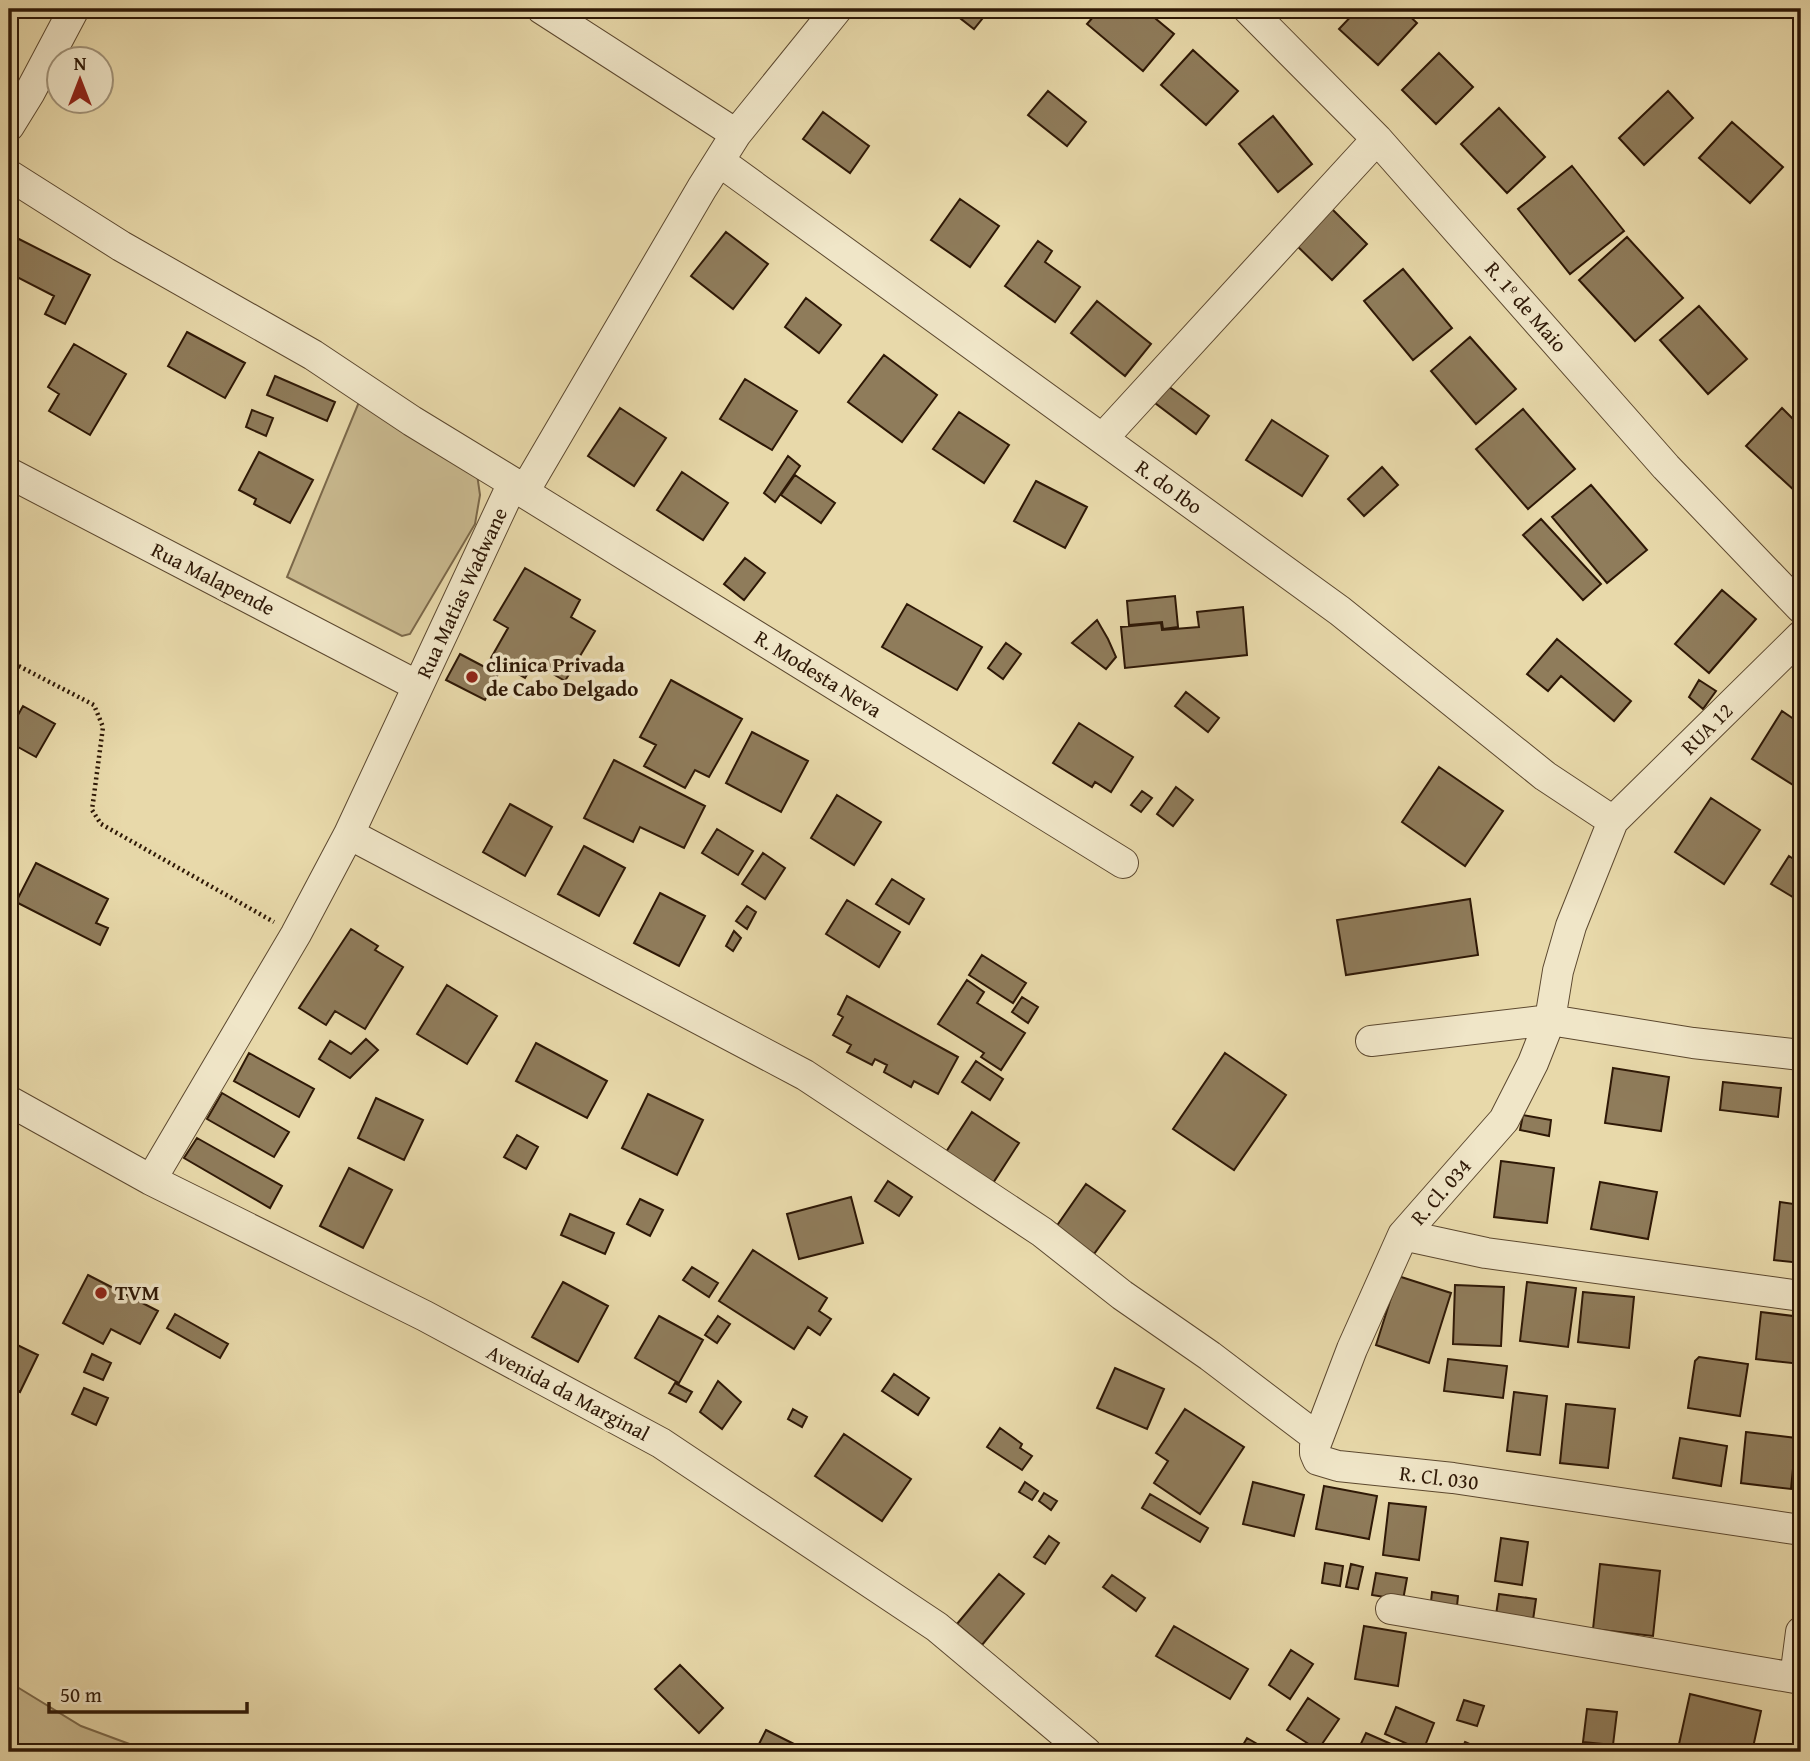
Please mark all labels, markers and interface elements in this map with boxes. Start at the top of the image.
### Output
north arrow [46,46,116,116]
text: N [74,49,87,77]
street label: R. 1º de Maio [1478,254,1575,359]
street label: R. do Ibo [1129,452,1209,522]
street label: Rua Matias Wadwane [408,502,515,683]
street label: Rua Malapende [146,534,281,623]
street label: R. Modesta Neva [749,622,888,725]
place label: clinica Privada de Cabo Delgado [486,649,638,704]
marker: clinica Privada de Cabo Delgado [464,669,480,685]
street label: RUA 12 [1674,696,1740,762]
street label: R. Cl. 034 [1403,1152,1478,1232]
place label: TVM [115,1277,160,1308]
marker: TVM [93,1285,109,1301]
street label: Avenida da Marginal [481,1337,655,1449]
street label: R. Cl. 030 [1398,1457,1480,1498]
scale bar [49,1670,247,1714]
text: 50 m [60,1679,102,1710]

